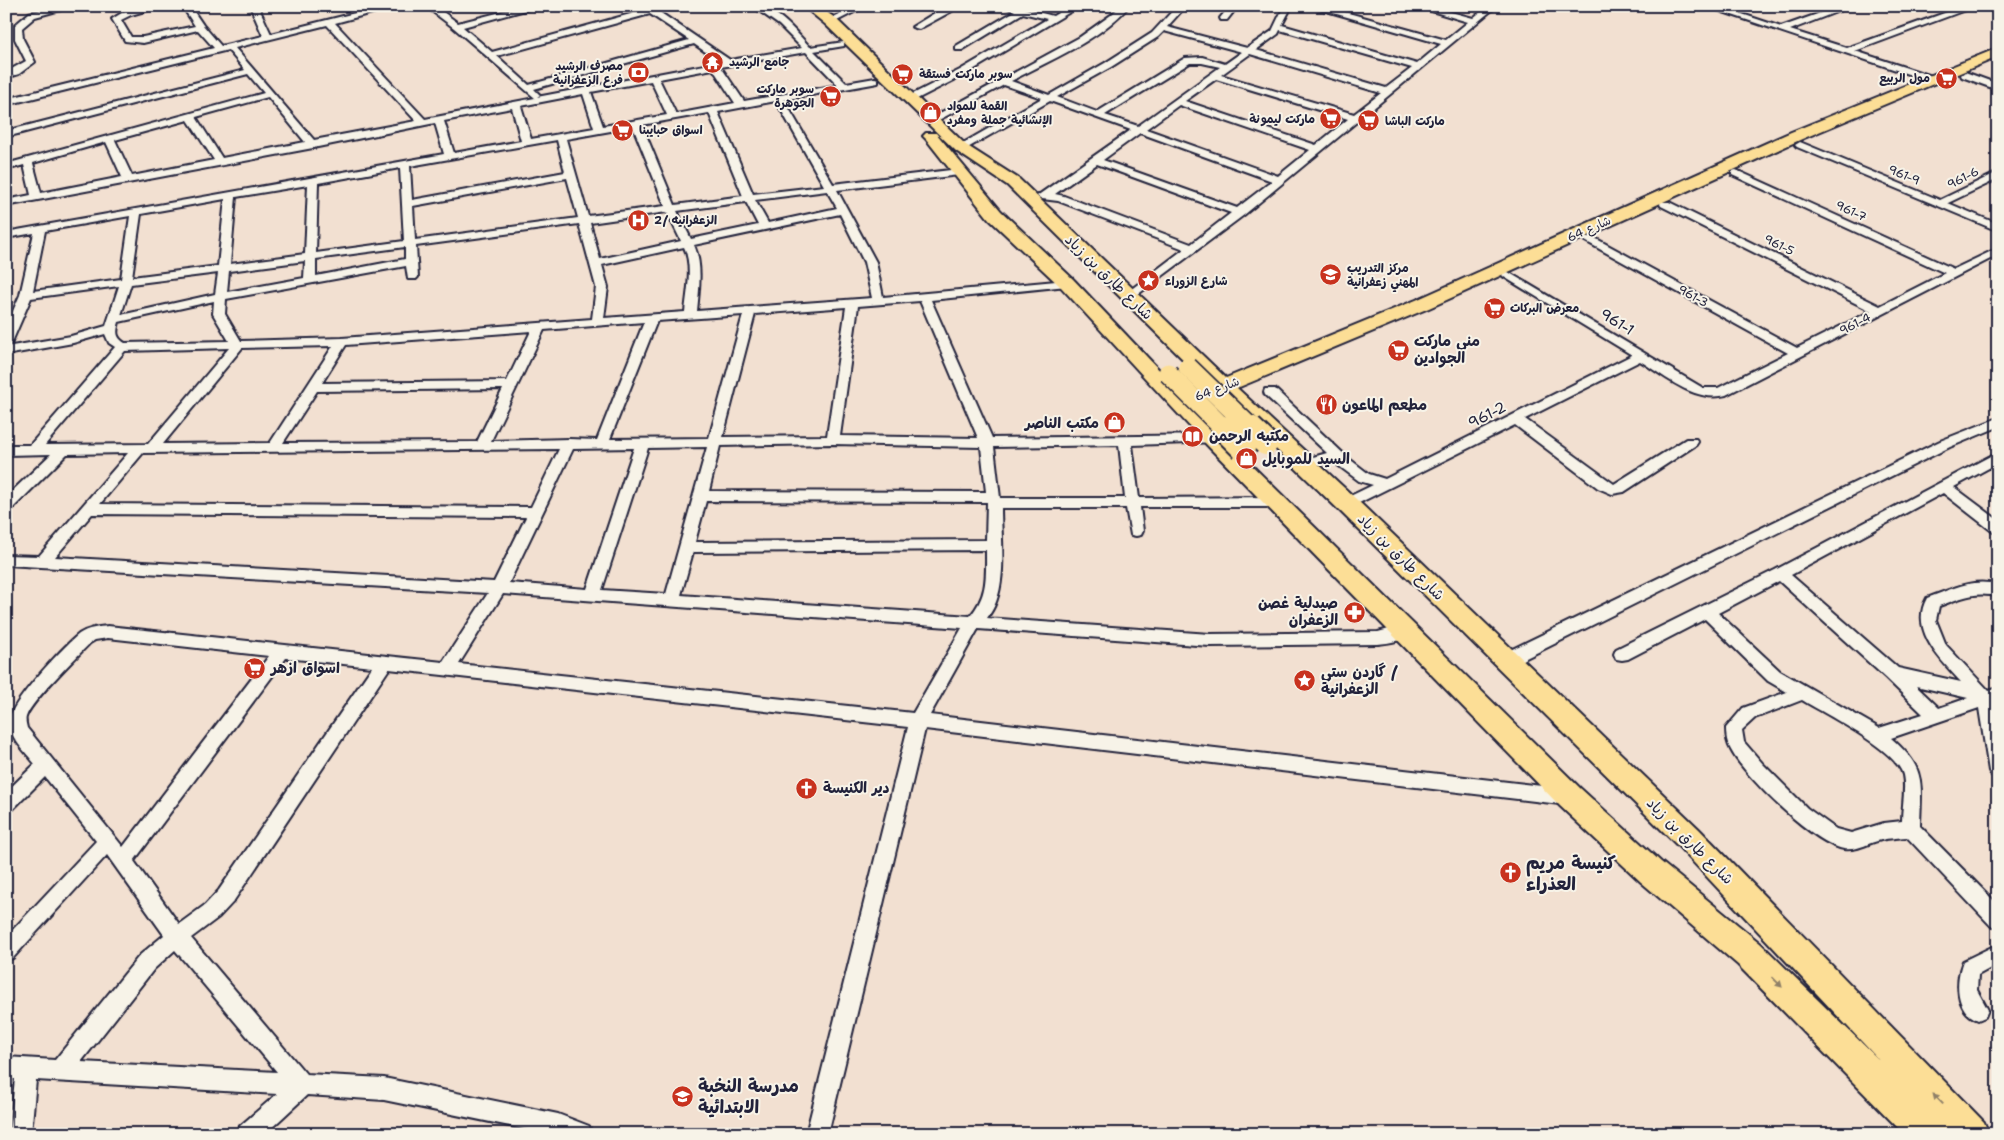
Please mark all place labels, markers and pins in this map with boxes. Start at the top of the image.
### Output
temple icon: جامع الرشيد [701,50,725,74]
place label: جامع الرشيد [729,54,789,71]
place label: مصرف الرشيد فرع الزعفرانية [553,58,623,88]
bank icon: مصرف الرشيد فرع الزعفرانية [627,61,651,85]
supermarket icon: سوبر ماركت فستقة [891,62,915,86]
place label: سوبر ماركت فستقة [919,66,1013,82]
supermarket icon: مول الربيع [1934,66,1958,90]
place label: مول الربيع [1879,70,1930,87]
place label: سوبر ماركت الجوهرة [757,81,814,111]
supermarket icon: سوبر ماركت الجوهرة [818,84,842,108]
place label: القمة للمواد الإنشائية جملة ومفرد [947,98,1052,128]
shop icon: القمة للمواد الإنشائية جملة ومفرد [919,101,943,125]
supermarket icon: ماركت ليمونة [1319,107,1343,131]
supermarket icon: ماركت الباشا [1357,109,1381,133]
place label: ماركت ليمونة [1249,111,1315,127]
place label: ماركت الباشا [1385,113,1445,129]
supermarket icon: اسواق حبايبنا [611,118,635,142]
place label: اسواق حبايبنا [639,122,702,138]
hospital icon: الزعفرانيه /2 [626,208,650,232]
place label: الزعفرانيه /2 [654,212,717,228]
place label: مركز التدريب المهني زعفرانية [1347,260,1418,293]
school or university icon: مركز التدريب المهني زعفرانية [1319,263,1343,287]
place icon: شارع الزوراء [1137,269,1161,293]
place label: شارع الزوراء [1165,273,1228,289]
supermarket icon: معرض البركات [1482,296,1506,320]
place label: معرض البركات [1510,300,1579,316]
place label: مني ماركت الجوادين [1414,331,1480,368]
supermarket icon: مني ماركت الجوادين [1386,338,1410,362]
restaurant icon: مطعم الماعون [1314,393,1338,417]
place label: مطعم الماعون [1342,395,1427,416]
shop icon: مكتب الناصر [1103,411,1127,435]
place label: مكتب الناصر [1023,413,1099,433]
library icon: مكتبه الرحمن [1181,424,1205,448]
place label: مكتبه الرحمن [1209,426,1289,446]
shop icon: السيد للموبايل [1234,447,1258,471]
place label: السيد للموبايل [1262,449,1350,469]
place label: صيدلية غصن الزعفران [1258,593,1338,630]
pharmacy icon: صيدلية غصن الزعفران [1342,600,1366,624]
supermarket icon: اسواق ازهر [243,656,267,680]
place label: اسواق ازهر [269,658,340,678]
place label: گاردن ستي / الزعفرانية [1321,662,1399,699]
place icon: گاردن ستي / الزعفرانية [1293,669,1317,693]
church icon: دير الكنيسة [795,776,819,800]
place label: دير الكنيسة [823,778,890,798]
place label: كنيسة مريم العذراء [1526,851,1616,896]
church icon: كنيسة مريم العذراء [1498,861,1522,885]
place label: مدرسة النخبة الابتدائية [698,1074,799,1119]
school or university icon: مدرسة النخبة الابتدائية [670,1084,694,1108]

